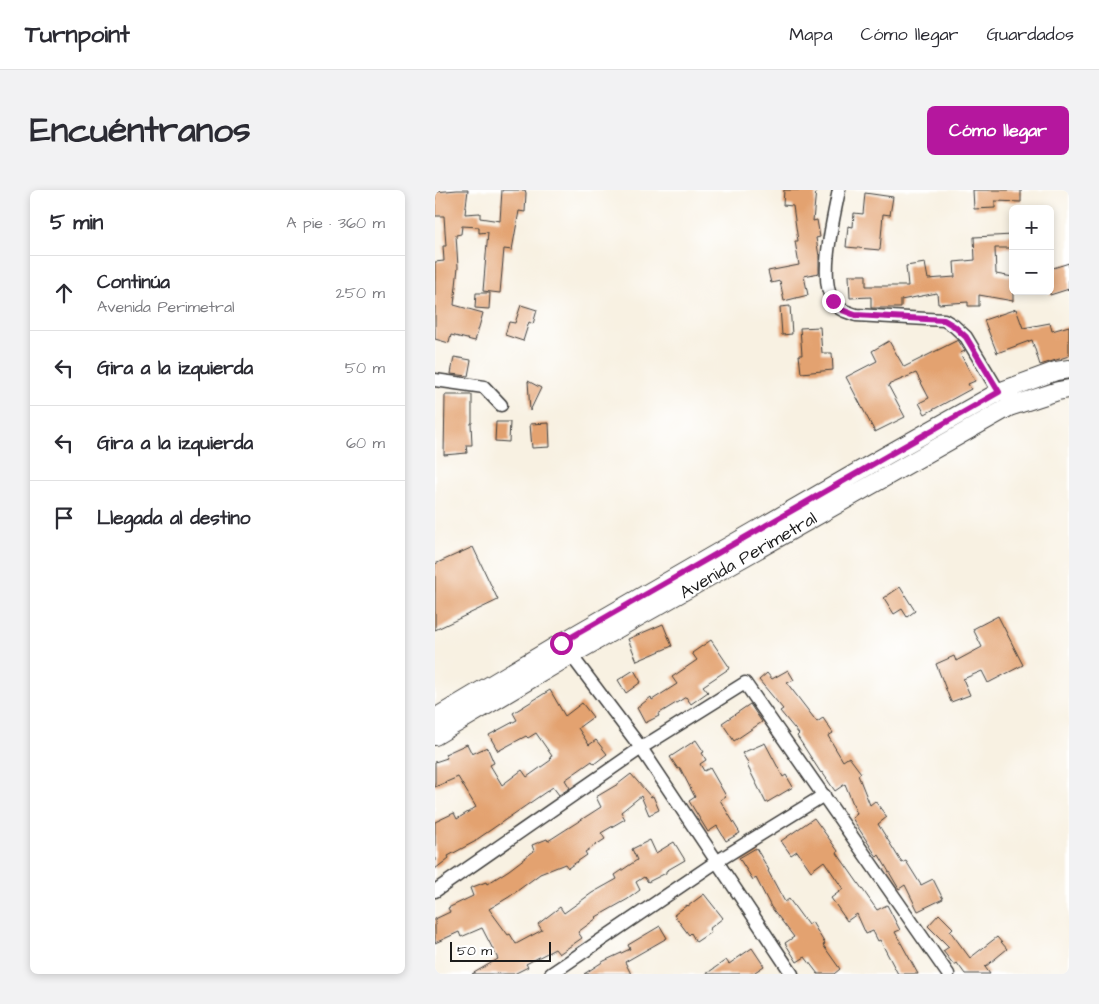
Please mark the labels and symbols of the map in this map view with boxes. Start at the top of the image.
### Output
route end [822,290,845,313]
street label: Avenida Perimetral [675,506,822,605]
route start [550,632,573,655]
scale bar [450,939,551,962]

